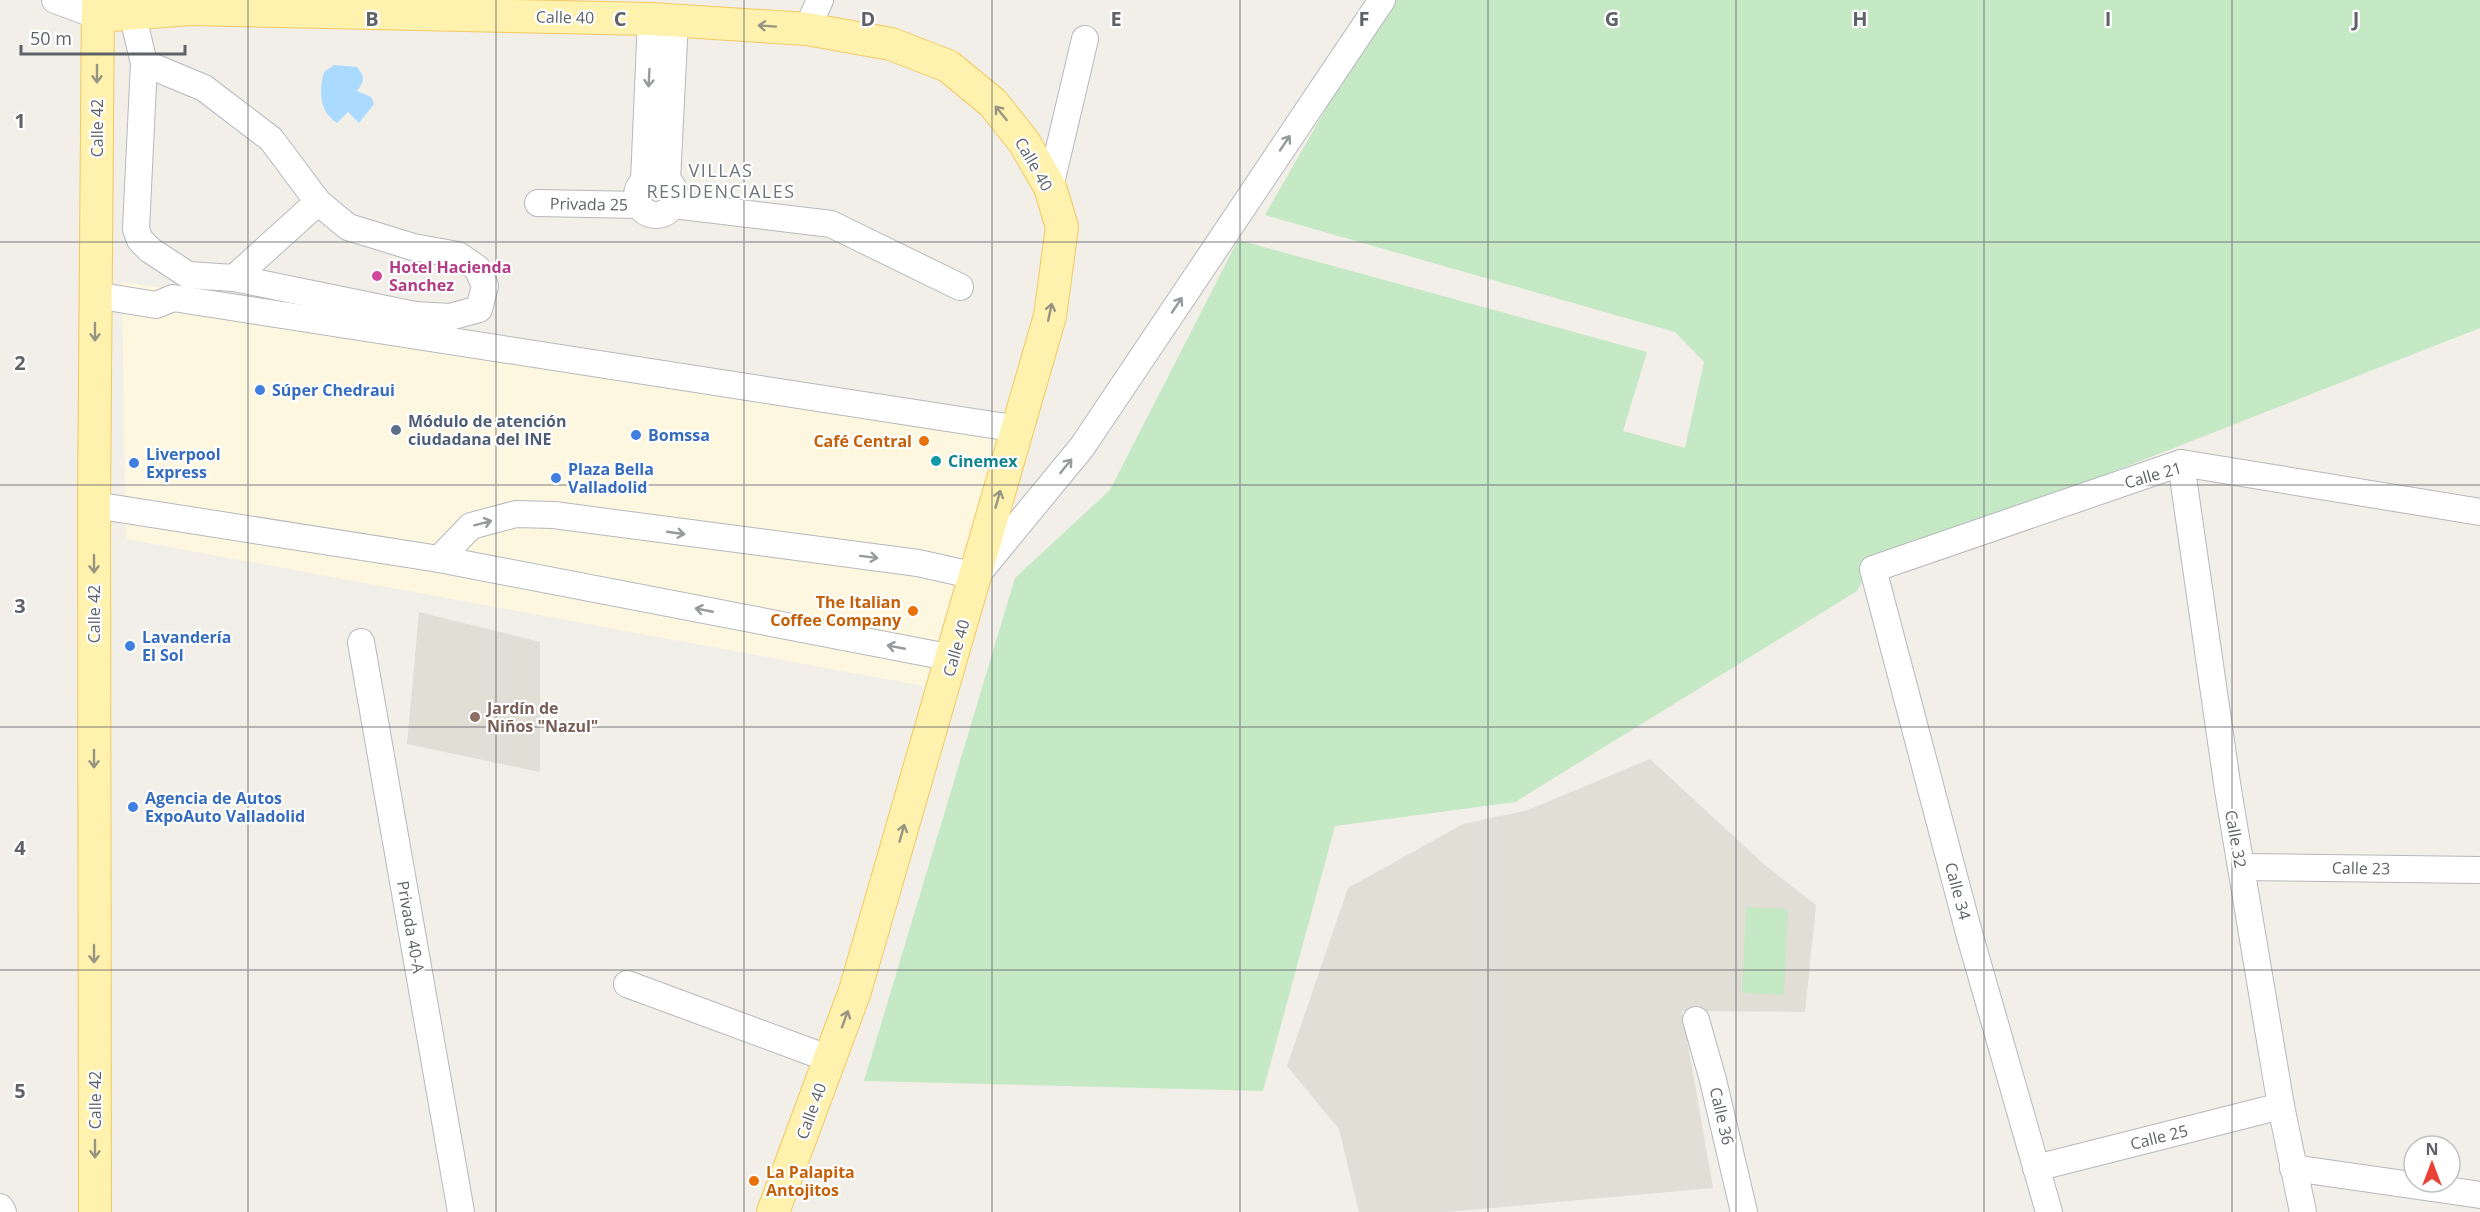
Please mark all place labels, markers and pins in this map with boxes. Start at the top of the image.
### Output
place label: Hotel Hacienda Sanchez [389,256,511,296]
marker: Hotel Hacienda Sanchez [370,269,384,283]
place label: Súper Chedraui [272,379,395,401]
marker: Súper Chedraui [253,383,267,397]
place label: Módulo de atención ciudadana del INE [408,410,566,450]
marker: Módulo de atención ciudadana del INE [389,423,403,437]
place label: Bomssa [648,424,710,446]
marker: Bomssa [629,428,643,442]
place label: Café Central [813,430,912,452]
marker: Café Central [917,434,931,448]
place label: Liverpool Express [146,443,221,483]
place label: Cinemex [948,450,1018,472]
marker: Cinemex [929,454,943,468]
marker: Liverpool Express [127,456,141,470]
place label: Plaza Bella Valladolid [568,458,654,498]
marker: Plaza Bella Valladolid [549,471,563,485]
place label: The Italian Coffee Company [770,591,902,631]
marker: The Italian Coffee Company [906,604,920,618]
place label: Lavandería El Sol [142,626,231,666]
marker: Lavandería El Sol [123,639,137,653]
place label: Jardín de Niños "Nazul" [485,697,598,737]
marker: Jardín de Niños "Nazul" [468,710,482,724]
place label: Agencia de Autos ExpoAuto Valladolid [145,787,305,827]
marker: Agencia de Autos ExpoAuto Valladolid [126,800,140,814]
place label: La Palapita Antojitos [766,1161,855,1201]
marker: La Palapita Antojitos [747,1174,761,1188]

